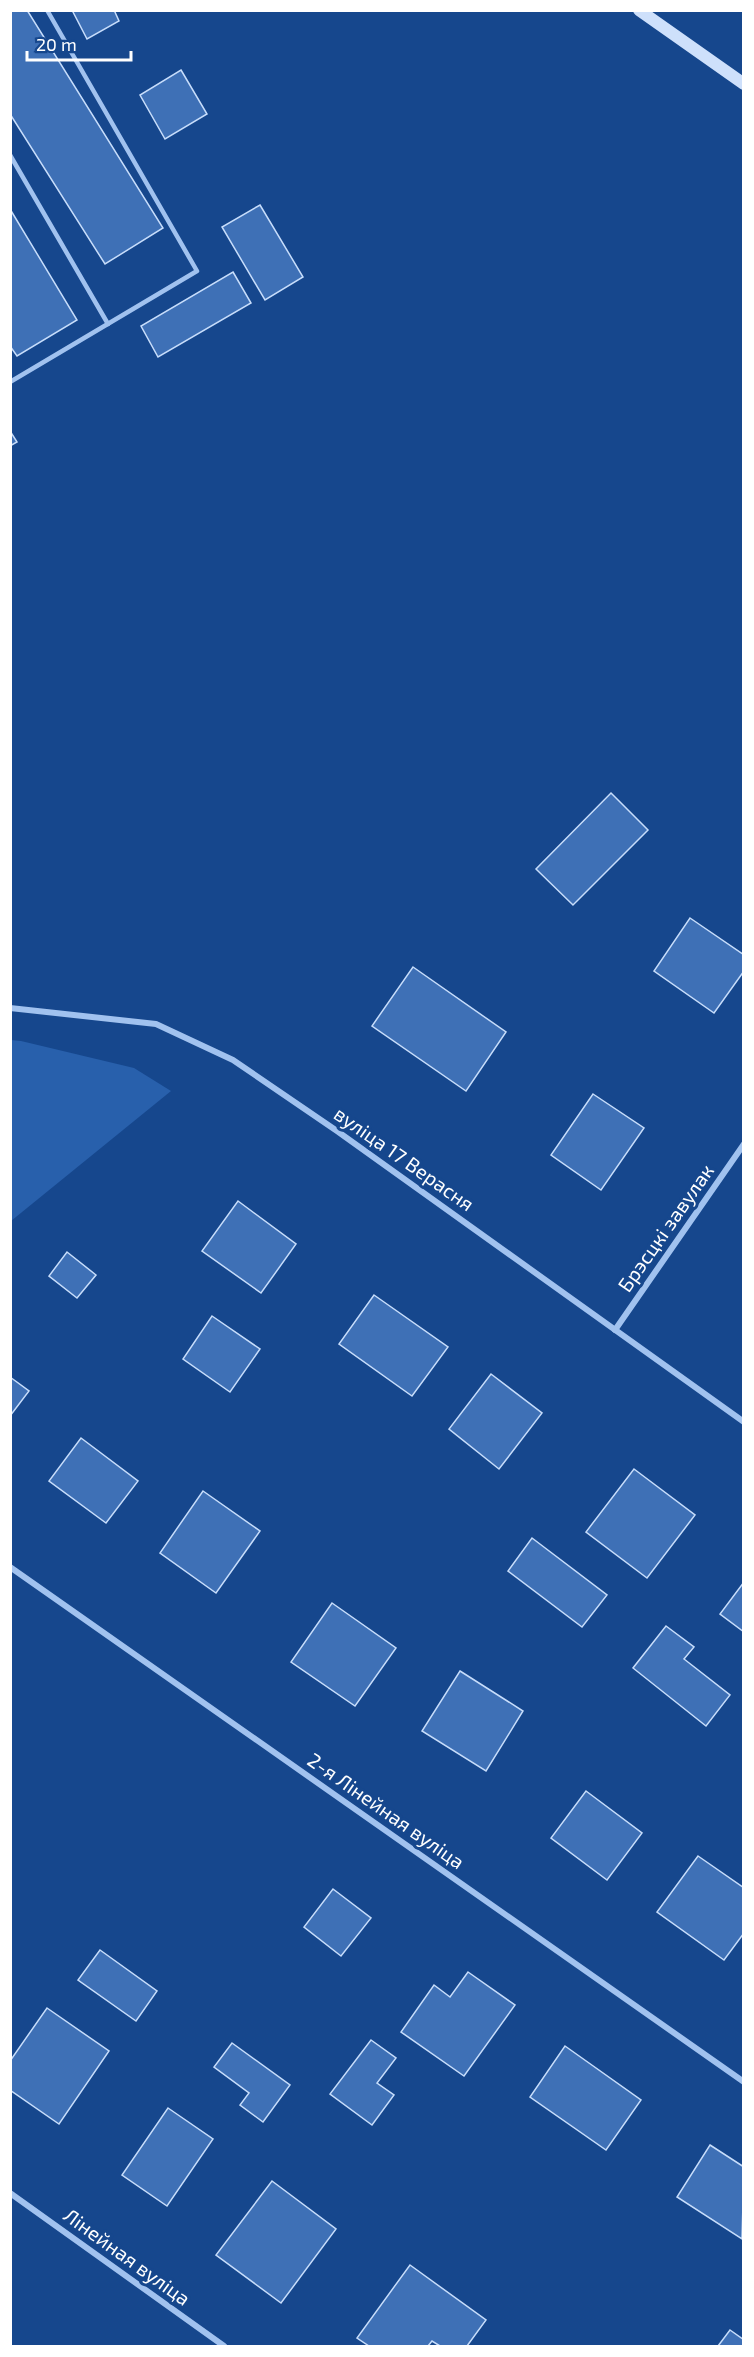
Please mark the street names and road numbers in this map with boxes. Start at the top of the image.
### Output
street label: вуліца 17 Верасня [329,1101,479,1216]
street label: Брэсцкі завулак [612,1159,719,1297]
street label: 2-я Лінейная вуліца [303,1747,470,1874]
street label: Лінейная вуліца [59,2202,195,2311]

